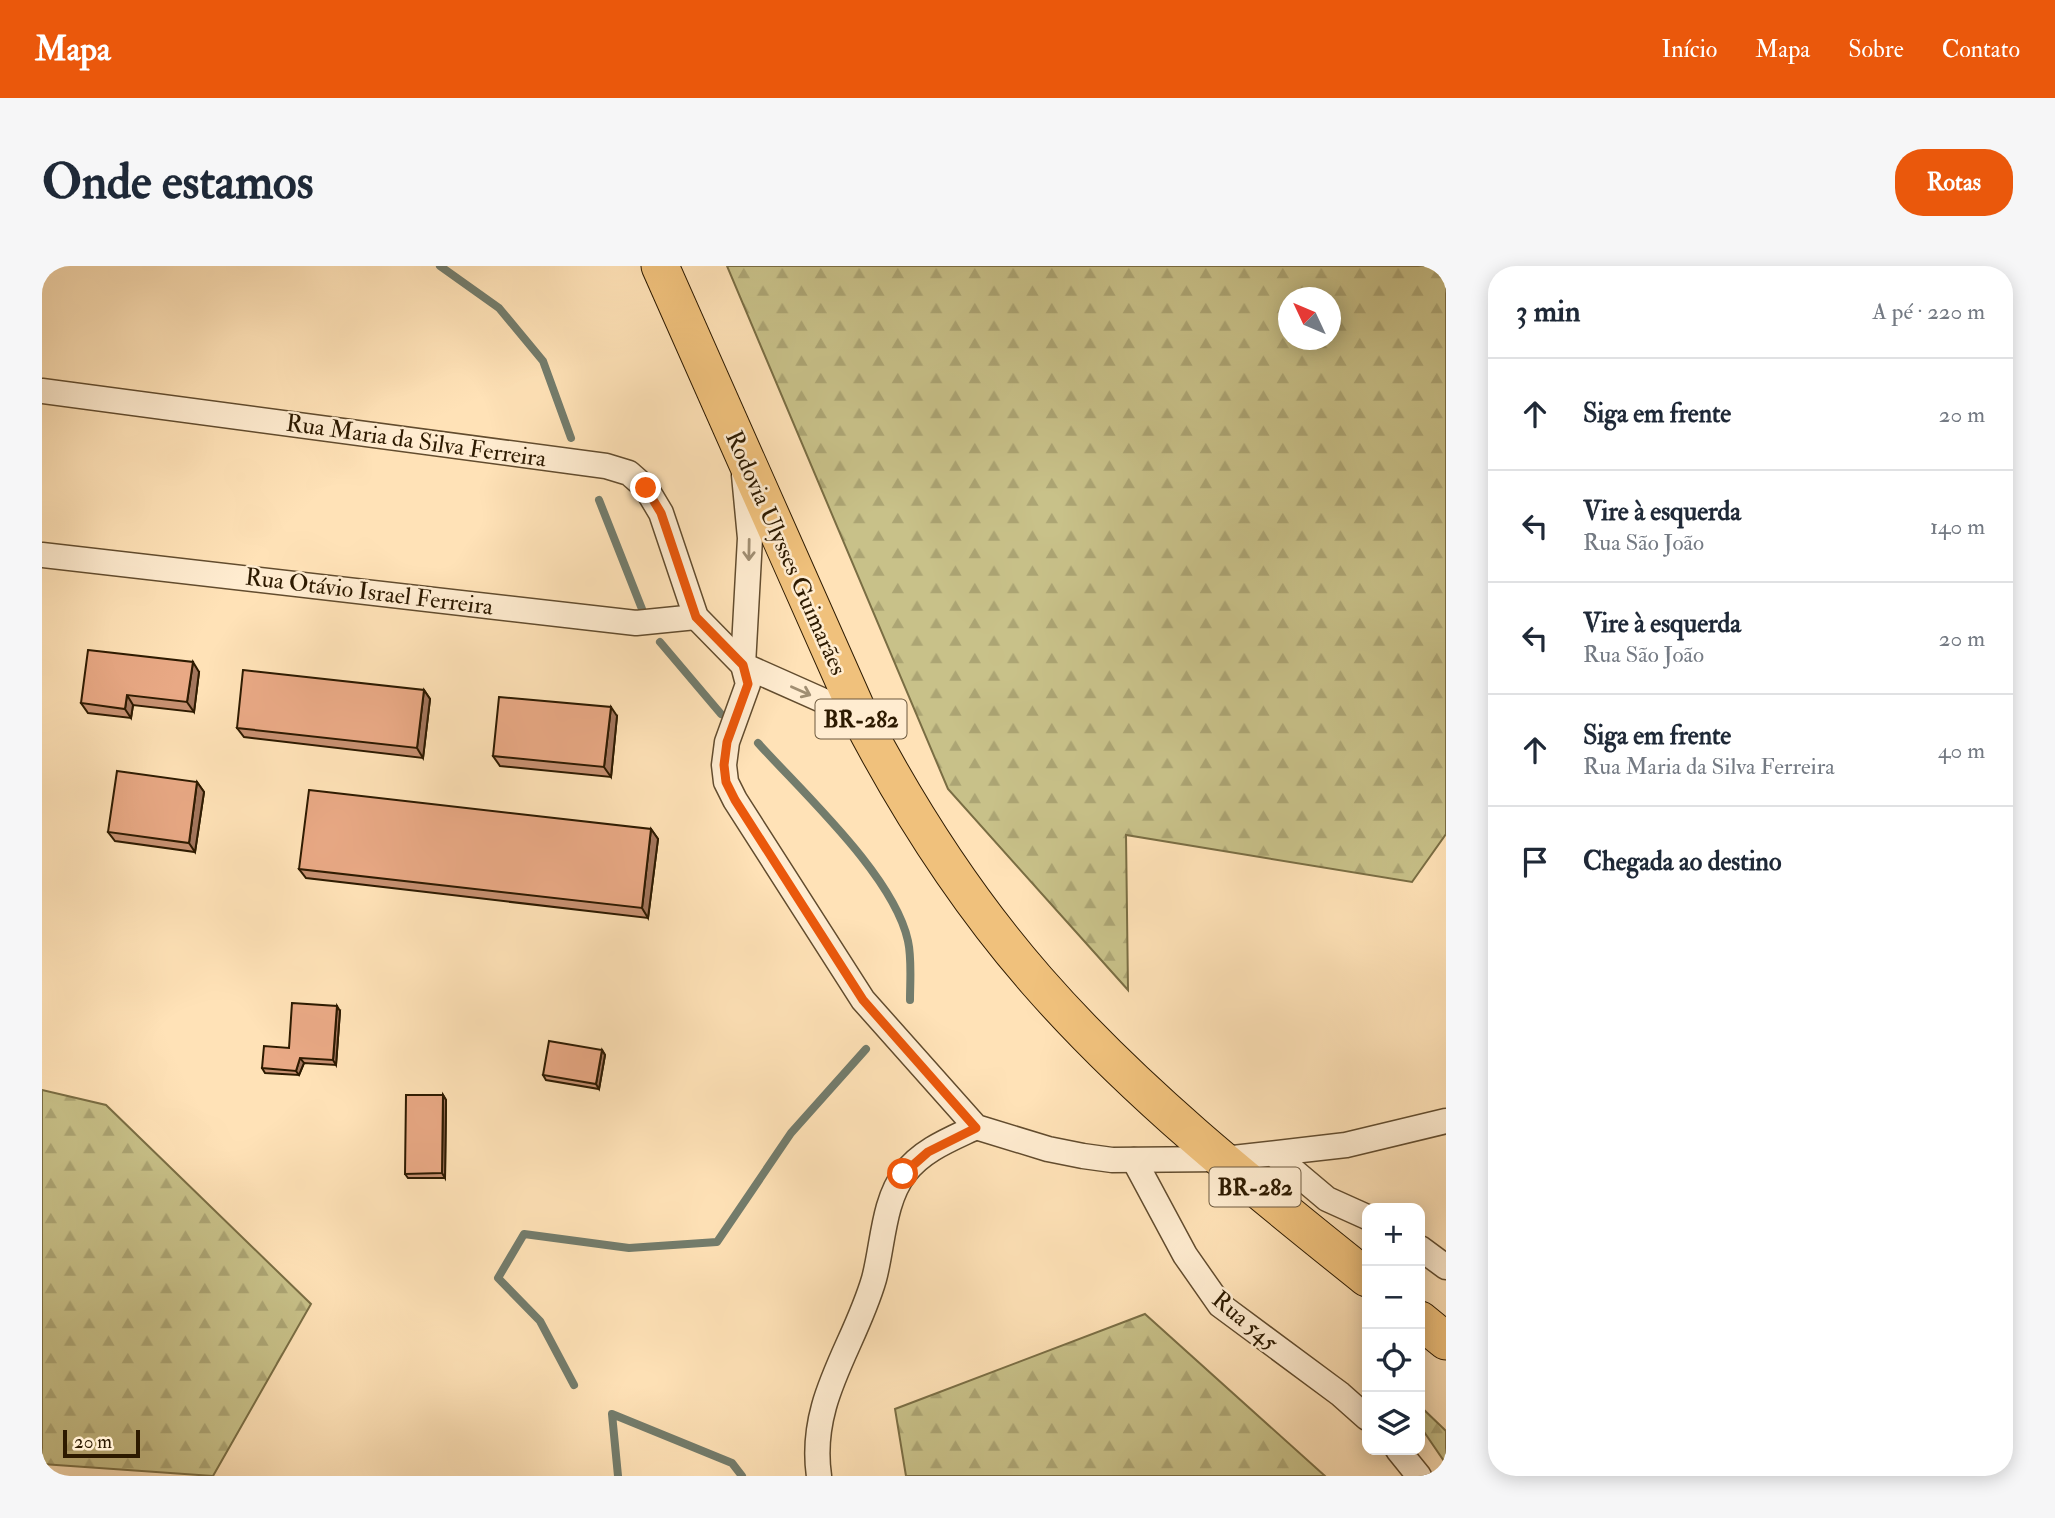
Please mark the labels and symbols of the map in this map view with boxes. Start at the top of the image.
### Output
north arrow [1278,287,1341,350]
street label: Rua Maria da Silva Ferreira [284,407,549,475]
street label: Rodovia Ulysses Guimarães [718,426,854,680]
route end [630,472,661,503]
one-way arrow [742,538,756,561]
street label: Rua Otávio Israel Ferreira [243,561,496,623]
one-way arrow [790,685,812,698]
road number: BR-282 [816,699,906,738]
route start [887,1158,918,1189]
road number: BR-282 [1210,1168,1300,1206]
street label: Rua 545 [1205,1284,1285,1358]
scale bar [63,1427,140,1459]

